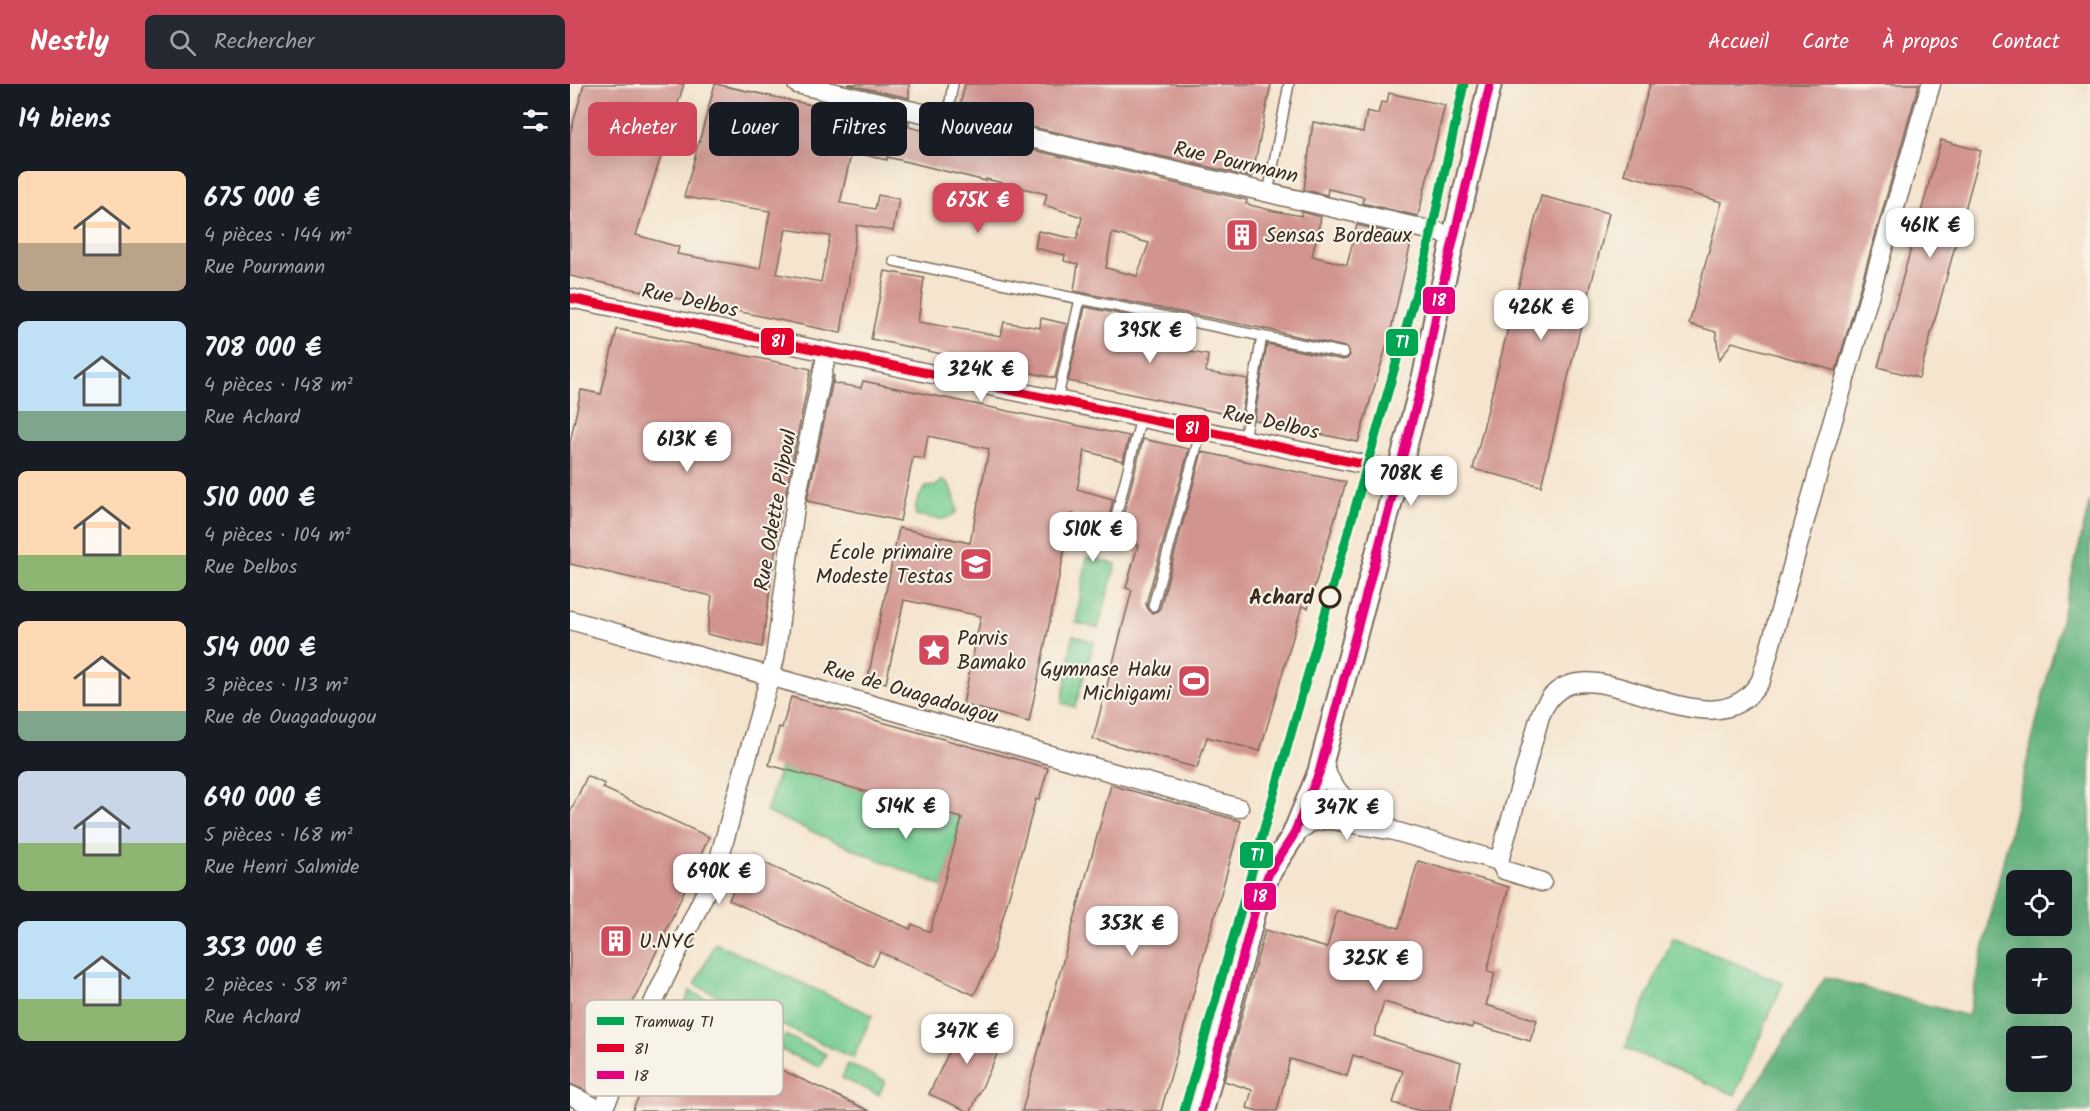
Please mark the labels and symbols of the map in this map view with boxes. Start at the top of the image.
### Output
street label: Rue Pourmann [1170,133,1301,194]
pin: 675K € [929,183,1027,234]
pin: 461K € [1881,208,1979,259]
building icon: Sensas Bordeaux [1224,217,1260,253]
place label: Sensas Bordeaux [1265,220,1413,253]
street label: Rue Delbos [638,275,741,328]
line badge: 18 [1422,286,1456,315]
text: 18 [1432,289,1447,314]
pin: 426K € [1492,290,1590,341]
pin: 395K € [1101,313,1199,364]
line badge: 81 [760,327,795,356]
line badge: T1 [1385,328,1419,357]
text: 81 [771,330,785,355]
text: T1 [1395,331,1409,356]
pin: 324K € [932,352,1030,403]
street label: Rue Delbos [1219,397,1322,450]
line badge: 81 [1175,414,1210,443]
text: 81 [1185,417,1199,442]
pin: 613K € [638,422,736,473]
street label: Rue Odette Pilpoul [746,427,807,594]
pin: 708K € [1362,456,1460,507]
pin: 510K € [1044,512,1142,563]
place label: École primaire Modeste Testas [815,537,954,594]
school or university icon: École primaire Modeste Testas [958,546,994,582]
place label: Achard [1249,582,1315,615]
marker: Achard [1319,586,1341,608]
place label: Parvis Bamako [957,623,1026,680]
place icon: Parvis Bamako [916,632,952,668]
street label: Rue de Ouagadougou [819,653,1002,734]
place label: Gymnase Haku Michigami [1040,654,1172,711]
sports icon: Gymnase Haku Michigami [1176,663,1212,699]
pin: 514K € [857,789,955,840]
pin: 347K € [1298,790,1396,841]
line badge: T1 [1239,841,1274,869]
text: T1 [1250,844,1264,869]
pin: 690K € [670,854,768,905]
line badge: 18 [1243,882,1277,911]
text: 18 [1253,885,1268,910]
pin: 353K € [1083,906,1181,957]
building icon: U.NYC [598,923,634,959]
place label: U.NYC [639,926,695,959]
pin: 325K € [1327,941,1425,992]
legend [585,1000,783,1096]
text: Tramway T1 [634,1010,714,1035]
pin: 347K € [918,1014,1016,1065]
text: 81 [634,1037,649,1062]
text: 18 [634,1064,649,1089]

